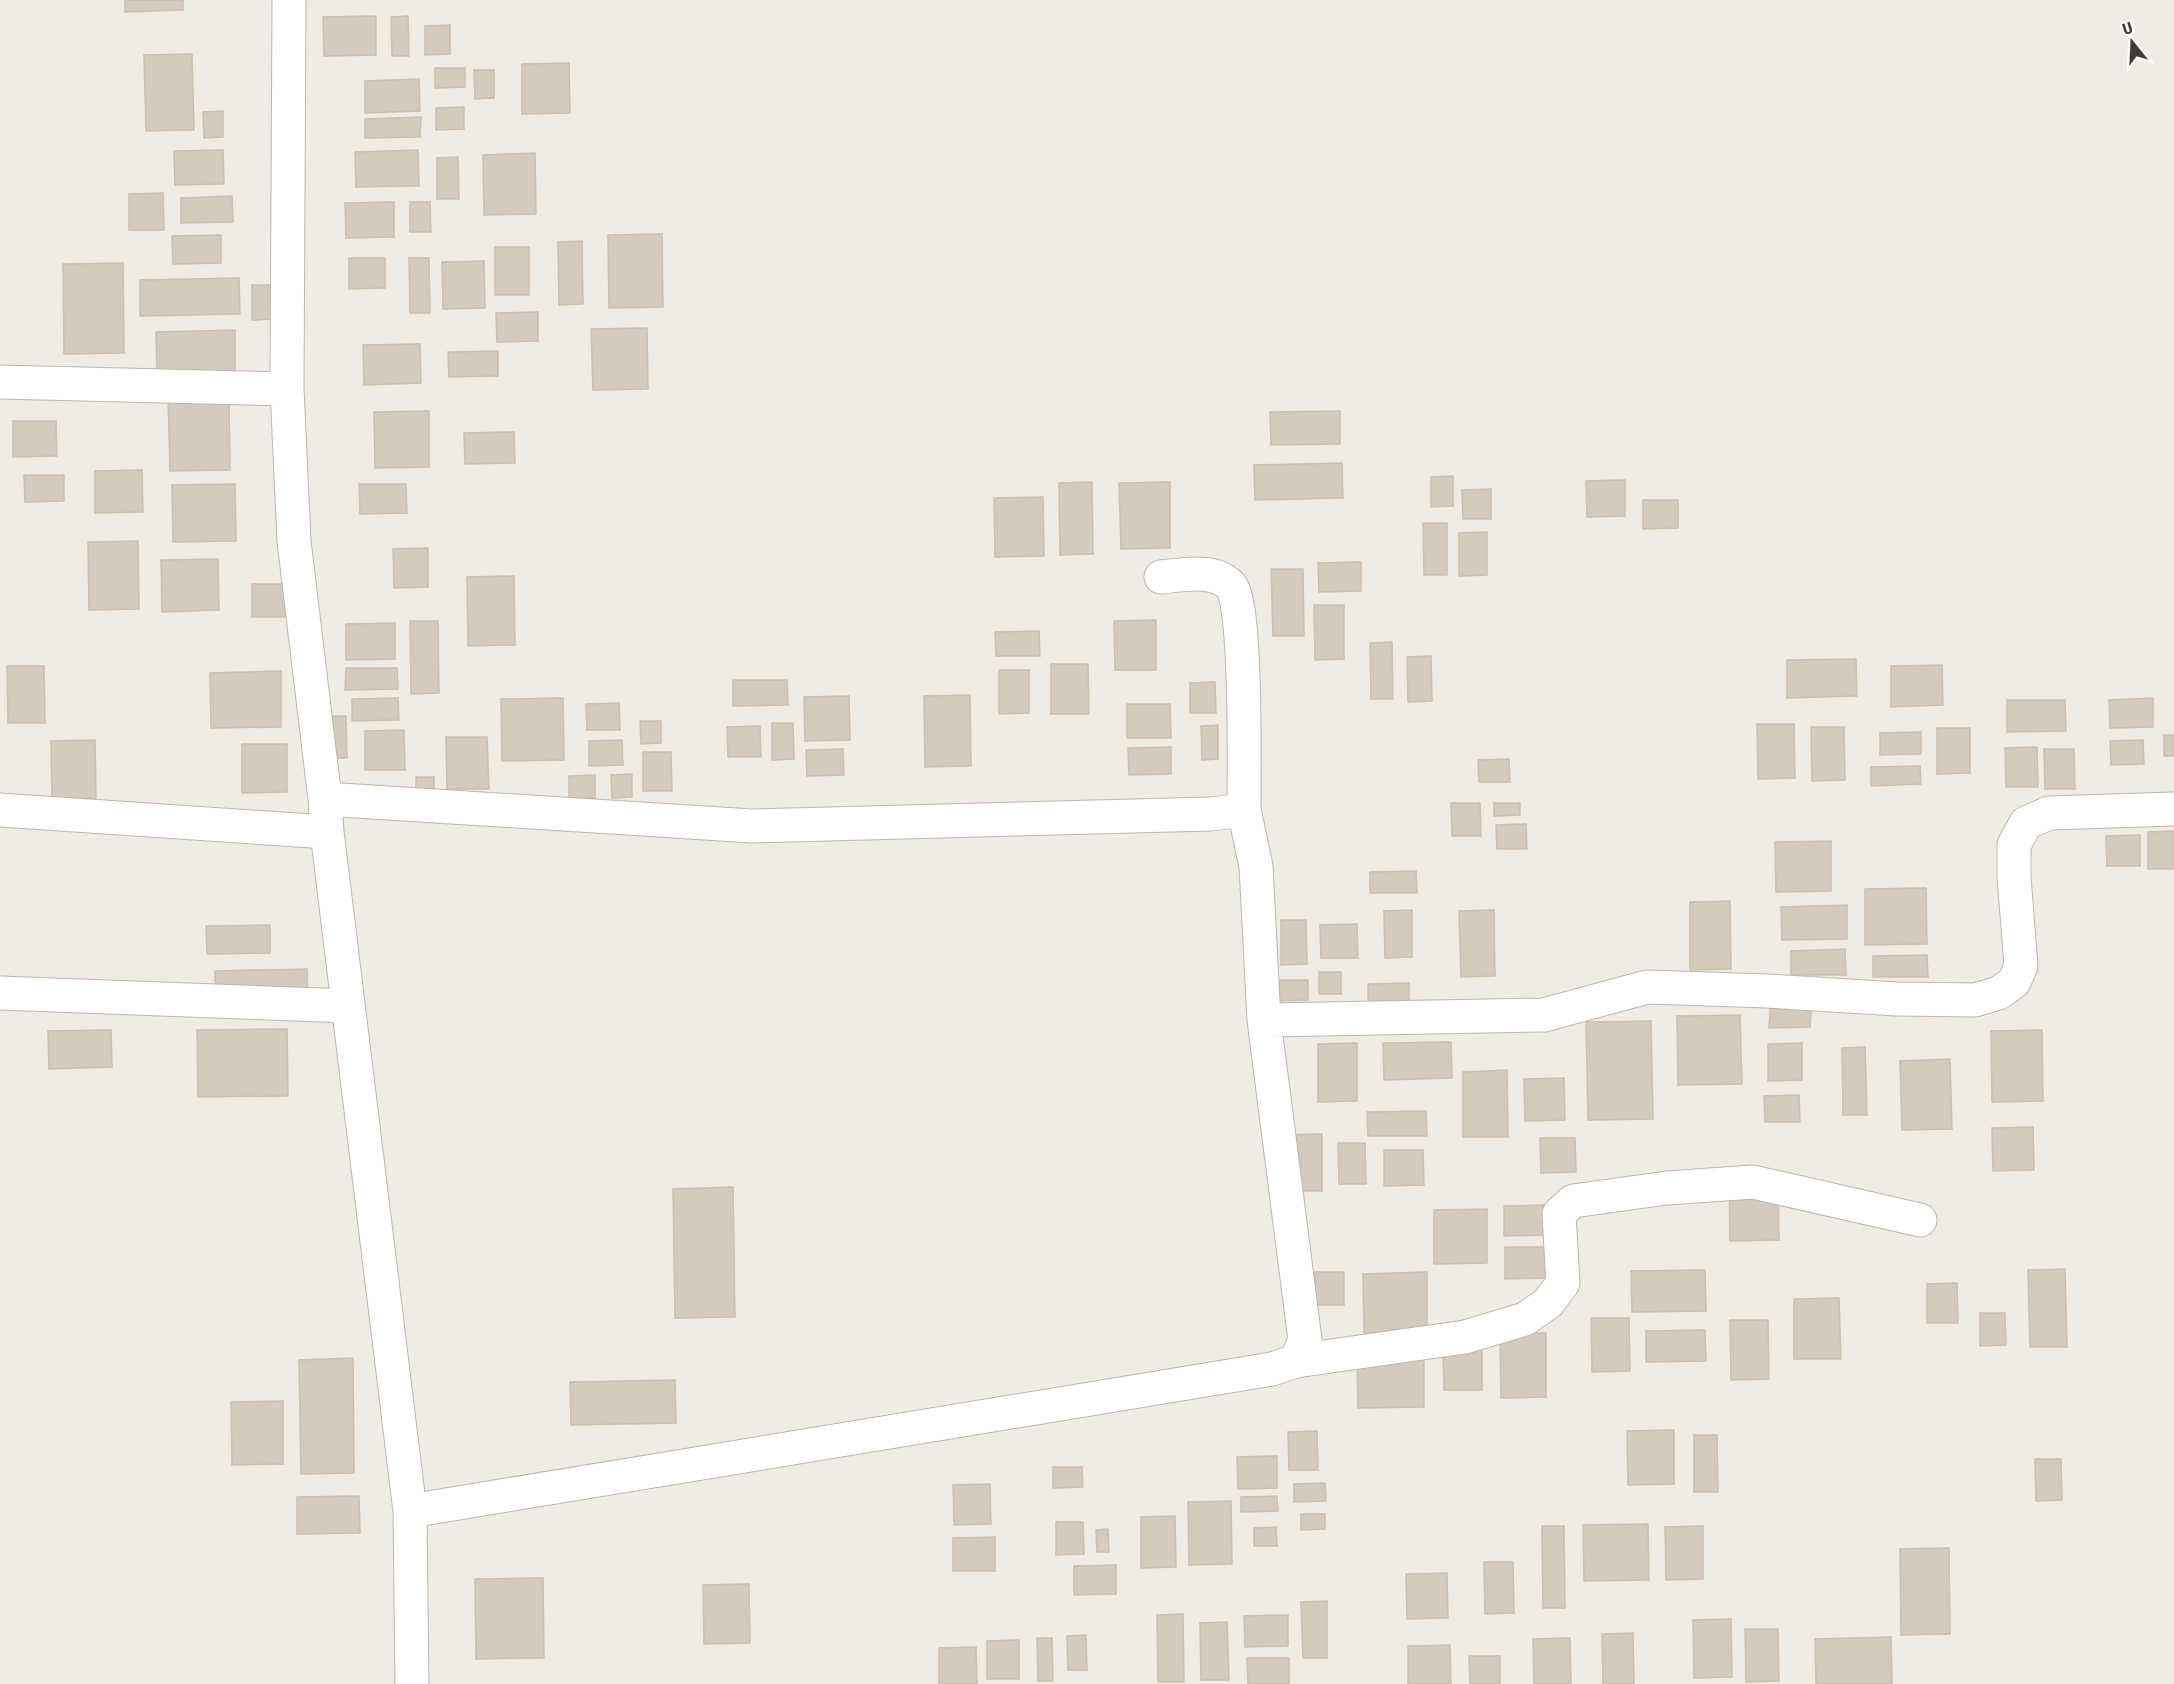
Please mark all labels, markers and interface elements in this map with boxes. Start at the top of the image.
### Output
north arrow [2102,12,2162,72]
text: U [2120,18,2135,39]

